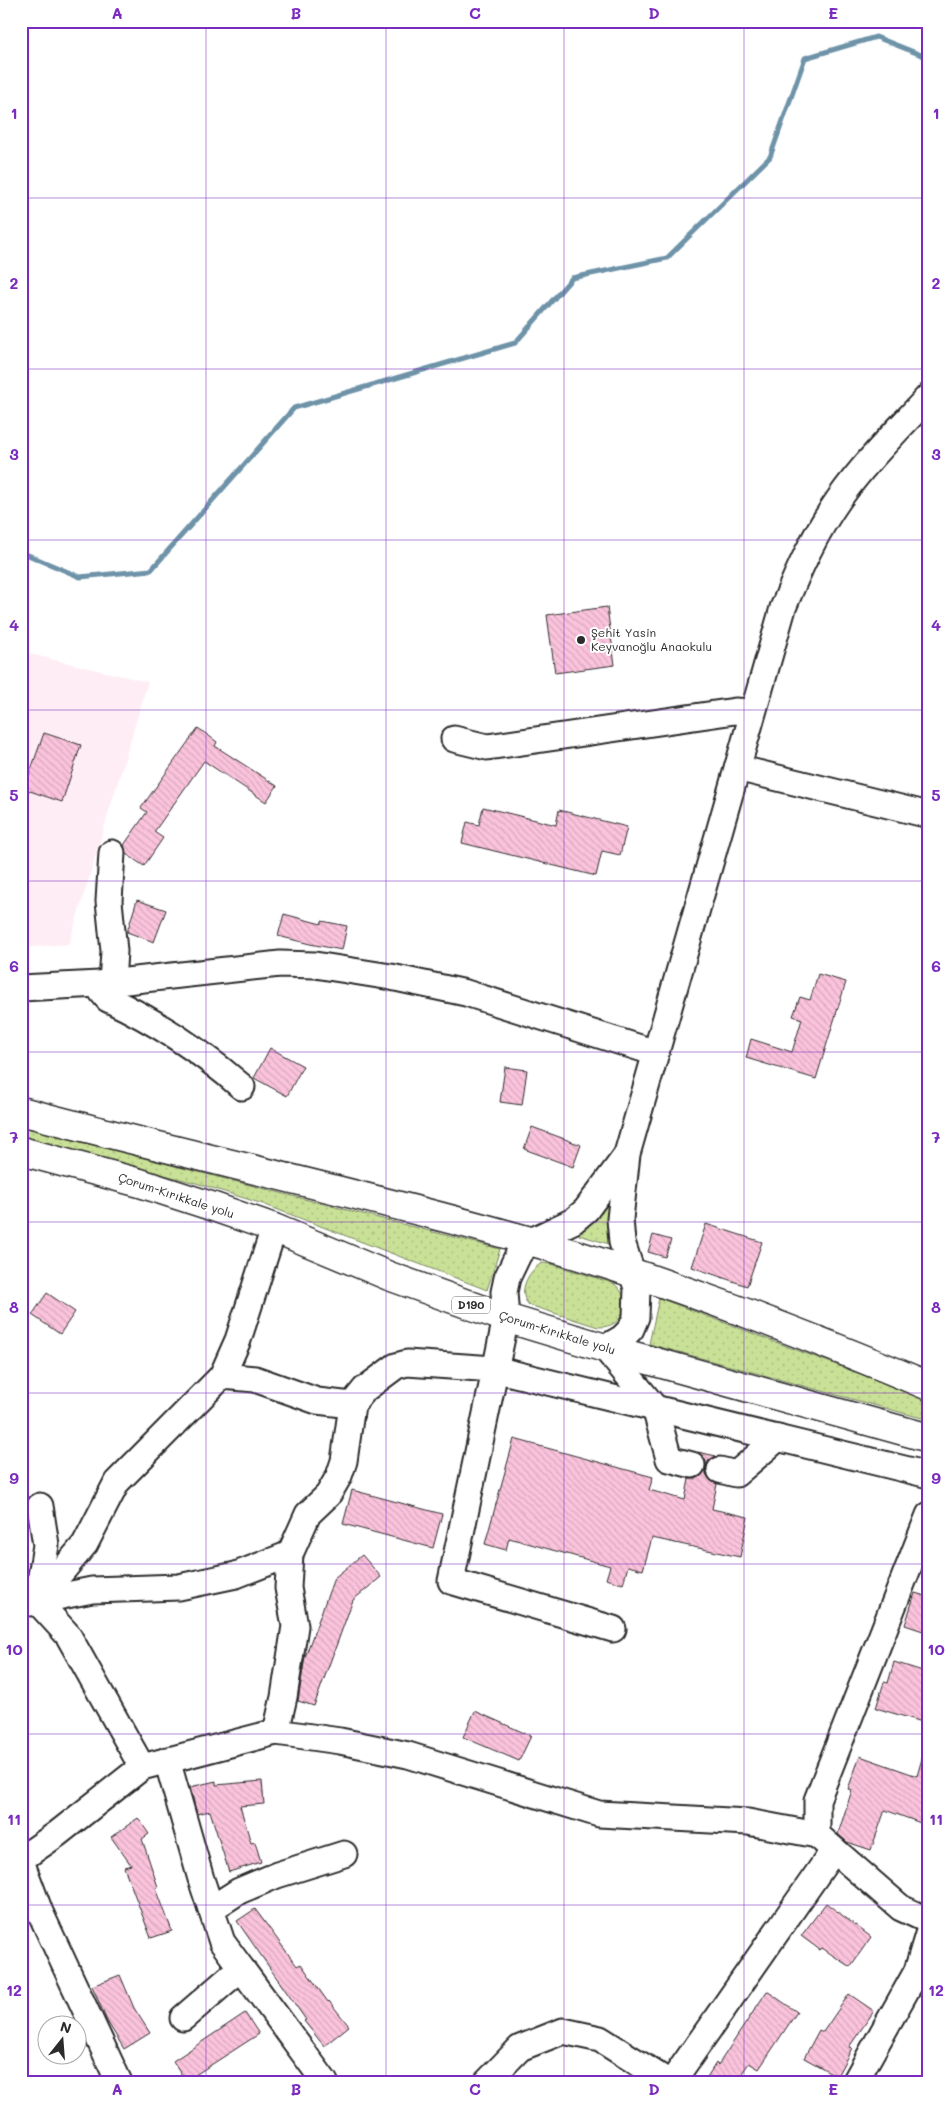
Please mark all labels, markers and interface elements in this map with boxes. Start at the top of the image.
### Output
text: A [111,2,123,23]
text: B [291,2,301,23]
text: C [469,2,481,23]
text: D [648,2,660,23]
text: E [828,2,838,23]
text: 1 [10,102,18,123]
text: 1 [932,102,940,123]
text: 2 [10,272,19,293]
text: 2 [932,272,941,293]
text: 3 [9,443,19,464]
text: 3 [931,443,941,464]
text: 4 [9,614,19,635]
text: 4 [931,614,941,635]
place label: Şehit Yasin Keyvanoğlu Anaokulu [591,624,712,654]
marker: Şehit Yasin Keyvanoğlu Anaokulu [575,634,587,646]
text: 5 [9,784,19,805]
text: 5 [931,784,941,805]
text: 6 [9,955,19,976]
text: 6 [931,955,941,976]
text: 7 [10,1126,19,1147]
text: 7 [932,1126,941,1147]
street label: Çorum-Kırıkkale yolu [116,1169,236,1221]
text: 8 [9,1296,19,1317]
road number: D190 [452,1296,490,1314]
text: 8 [931,1296,941,1317]
street label: Çorum-Kırıkkale yolu [497,1307,618,1357]
text: 9 [9,1467,19,1488]
text: 9 [931,1467,941,1488]
text: 10 [5,1638,23,1659]
text: 10 [927,1638,945,1659]
text: 11 [7,1808,21,1829]
text: 11 [929,1808,943,1829]
text: 12 [6,1979,22,2000]
text: 12 [928,1979,944,2000]
north arrow [38,2016,88,2066]
text: N [58,2016,74,2038]
text: A [111,2078,123,2099]
text: B [291,2078,301,2099]
text: C [469,2078,481,2099]
text: D [648,2078,660,2099]
text: E [828,2078,838,2099]

